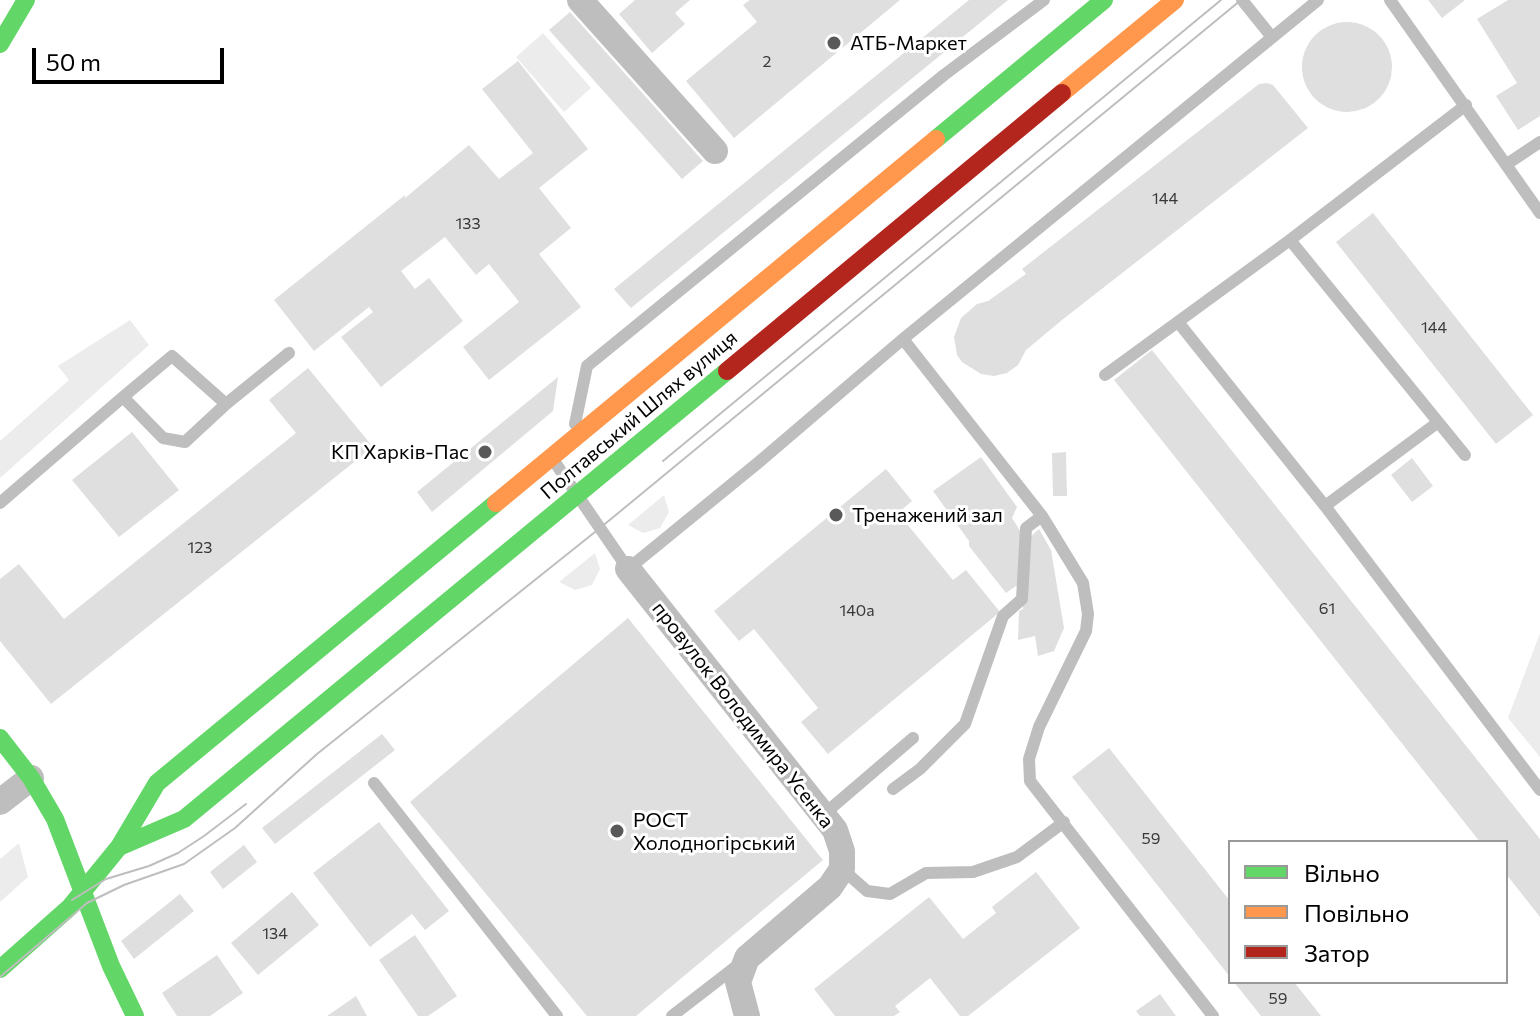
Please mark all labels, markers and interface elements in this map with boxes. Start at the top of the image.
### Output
place label: АТБ-Маркет [850,31,967,55]
scale bar [36,32,228,82]
marker: АТБ-Маркет [825,34,843,52]
text: 50 m [46,47,101,76]
house number: 2 [763,52,771,72]
house number: 144 [1152,189,1178,209]
house number: 133 [455,214,481,234]
house number: 144 [1421,318,1447,338]
street label: Полтавський Шлях вулиця [536,326,742,504]
place label: КП Харків-Пас [331,440,469,464]
marker: КП Харків-Пас [476,443,494,461]
place label: Тренажений зал [852,503,1003,527]
marker: Тренажений зал [827,506,845,524]
house number: 123 [188,538,212,558]
street label: провулок Володимира Усенка [647,597,839,833]
house number: 61 [1319,599,1335,619]
house number: 140а [839,601,875,621]
place label: РОСТ Холодногірський [633,808,795,855]
marker: РОСТ Холодногірський [608,822,626,840]
house number: 59 [1142,829,1160,849]
legend [1228,840,1508,984]
text: Вільно [1304,858,1380,887]
text: Повільно [1304,898,1409,927]
house number: 134 [262,924,288,944]
text: Затор [1304,938,1370,967]
house number: 59 [1269,989,1287,1009]

